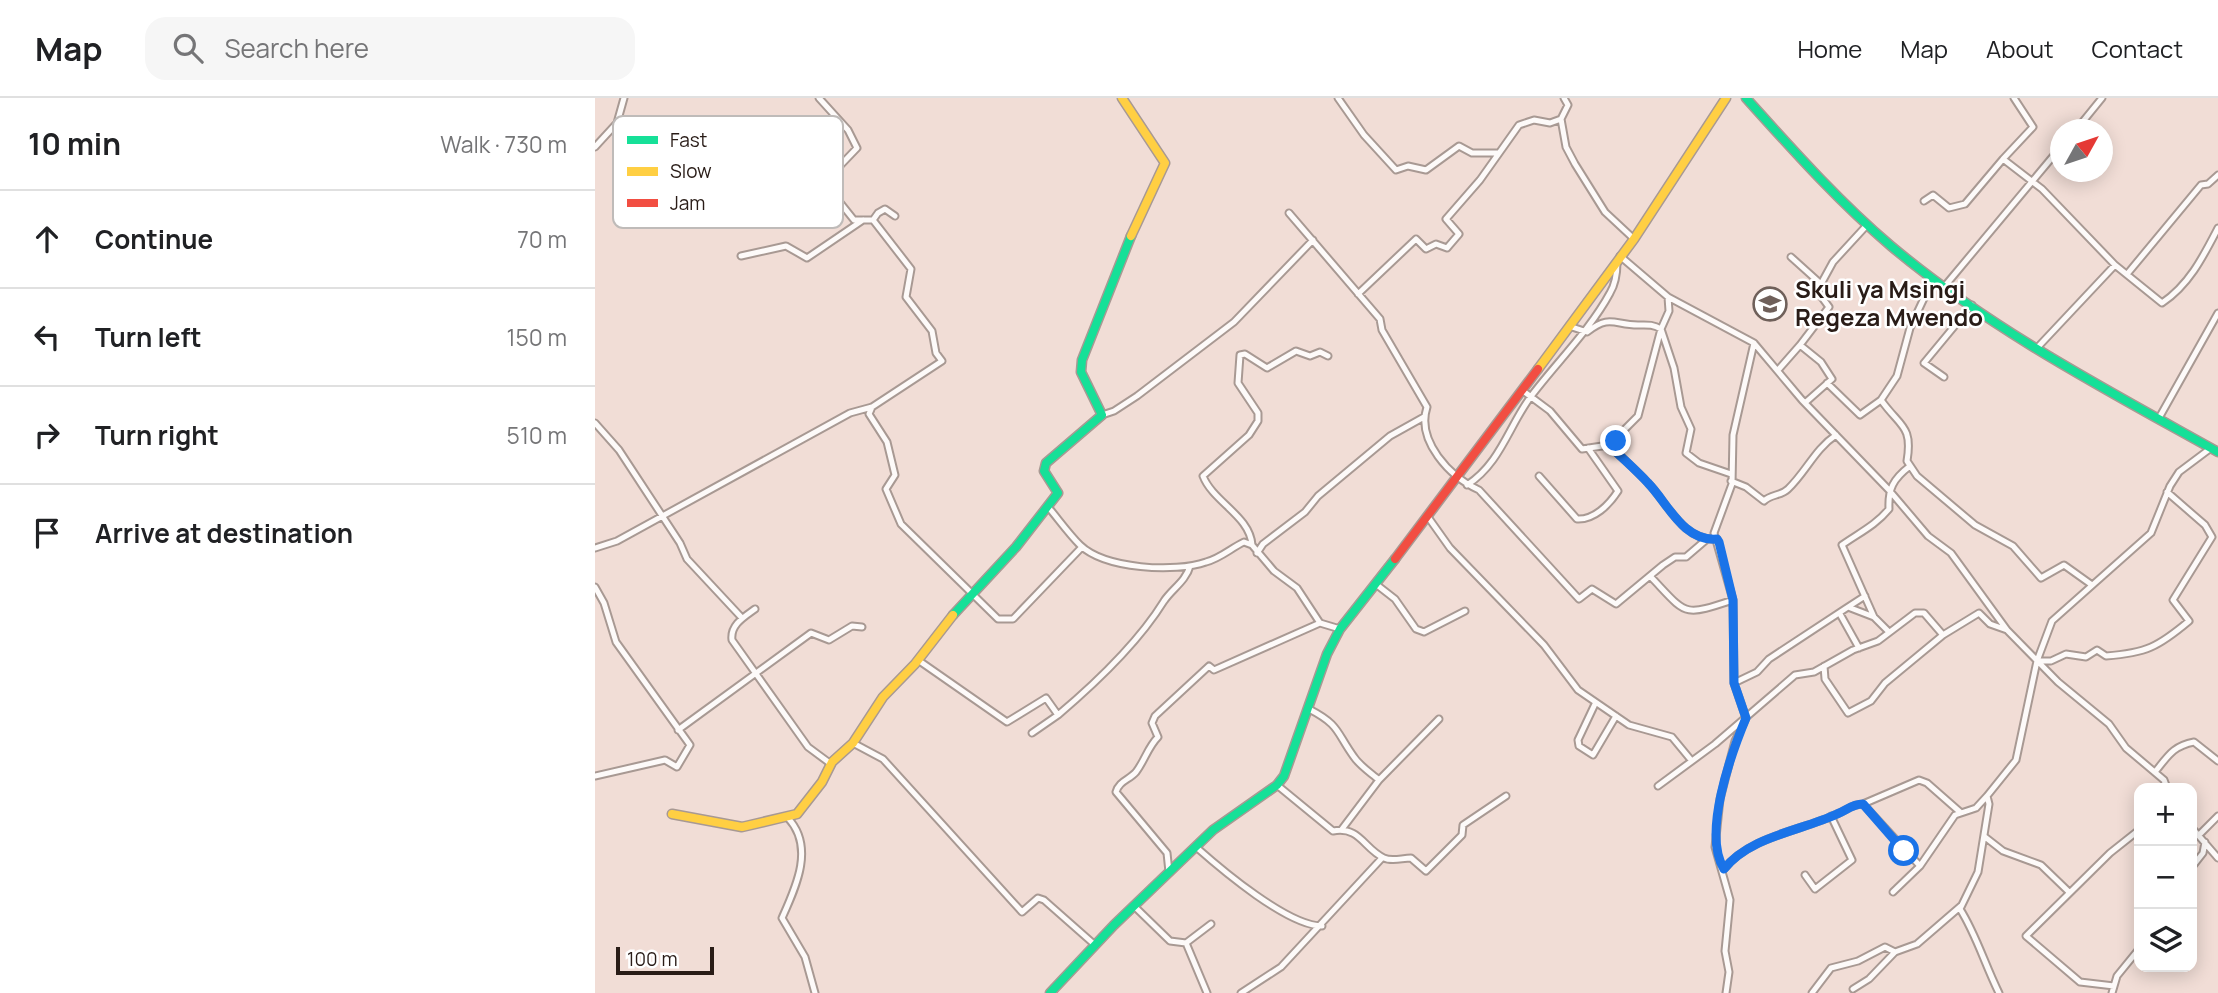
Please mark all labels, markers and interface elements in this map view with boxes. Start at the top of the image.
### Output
search box [145,17,635,80]
text: Map [35,26,103,71]
icon: search [169,29,207,67]
text: Search here [225,30,369,66]
text: Home [1797,32,1862,65]
text: Map [1900,32,1948,65]
text: About [1986,32,2054,65]
text: Contact [2092,32,2183,65]
legend [613,116,843,228]
north arrow [2050,119,2113,182]
text: 10 min [28,123,121,164]
text: Fast [670,127,707,153]
text: Walk · 730 m [440,128,567,160]
text: Slow [670,158,712,184]
text: Jam [670,190,705,216]
icon: ahead [28,220,66,258]
text: Continue [95,221,213,257]
text: 70 m [517,223,567,255]
place label: Skuli ya Msingi Regeza Mwendo [1795,272,1983,333]
school or university icon: Skuli ya Msingi Regeza Mwendo [1751,285,1789,323]
icon: left [28,318,66,356]
text: Turn left [95,319,202,355]
text: 150 m [507,321,567,353]
icon: right [28,416,66,454]
text: Turn right [95,417,219,453]
text: 510 m [507,419,567,451]
route end [1600,425,1631,456]
icon: arrive [28,514,66,552]
text: Arrive at destination [95,515,353,551]
map controls [2134,783,2197,972]
button: + [2134,783,2197,846]
route start [1888,835,1919,866]
button: − [2134,846,2197,909]
button: layers [2134,909,2197,972]
scale bar [616,944,714,976]
text: 100 m [627,946,678,972]

